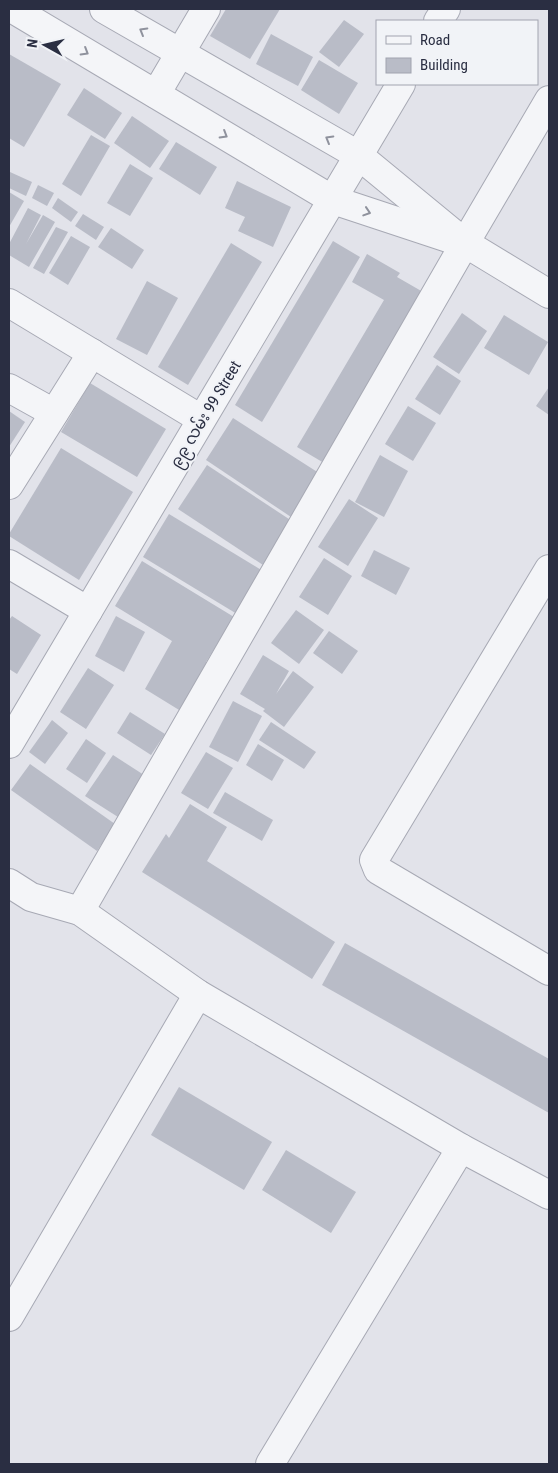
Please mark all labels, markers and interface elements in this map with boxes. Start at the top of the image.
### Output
north arrow [20,20,70,70]
legend [376,20,538,85]
one-way arrow [140,28,149,38]
text: Road [420,31,450,49]
text: N [24,38,41,49]
one-way arrow [80,45,89,55]
text: Building [420,56,468,74]
one-way arrow [219,129,228,139]
one-way arrow [326,135,335,145]
one-way arrow [362,206,371,216]
street label: ၉၉ လမ်း 99 Street [164,356,248,473]

